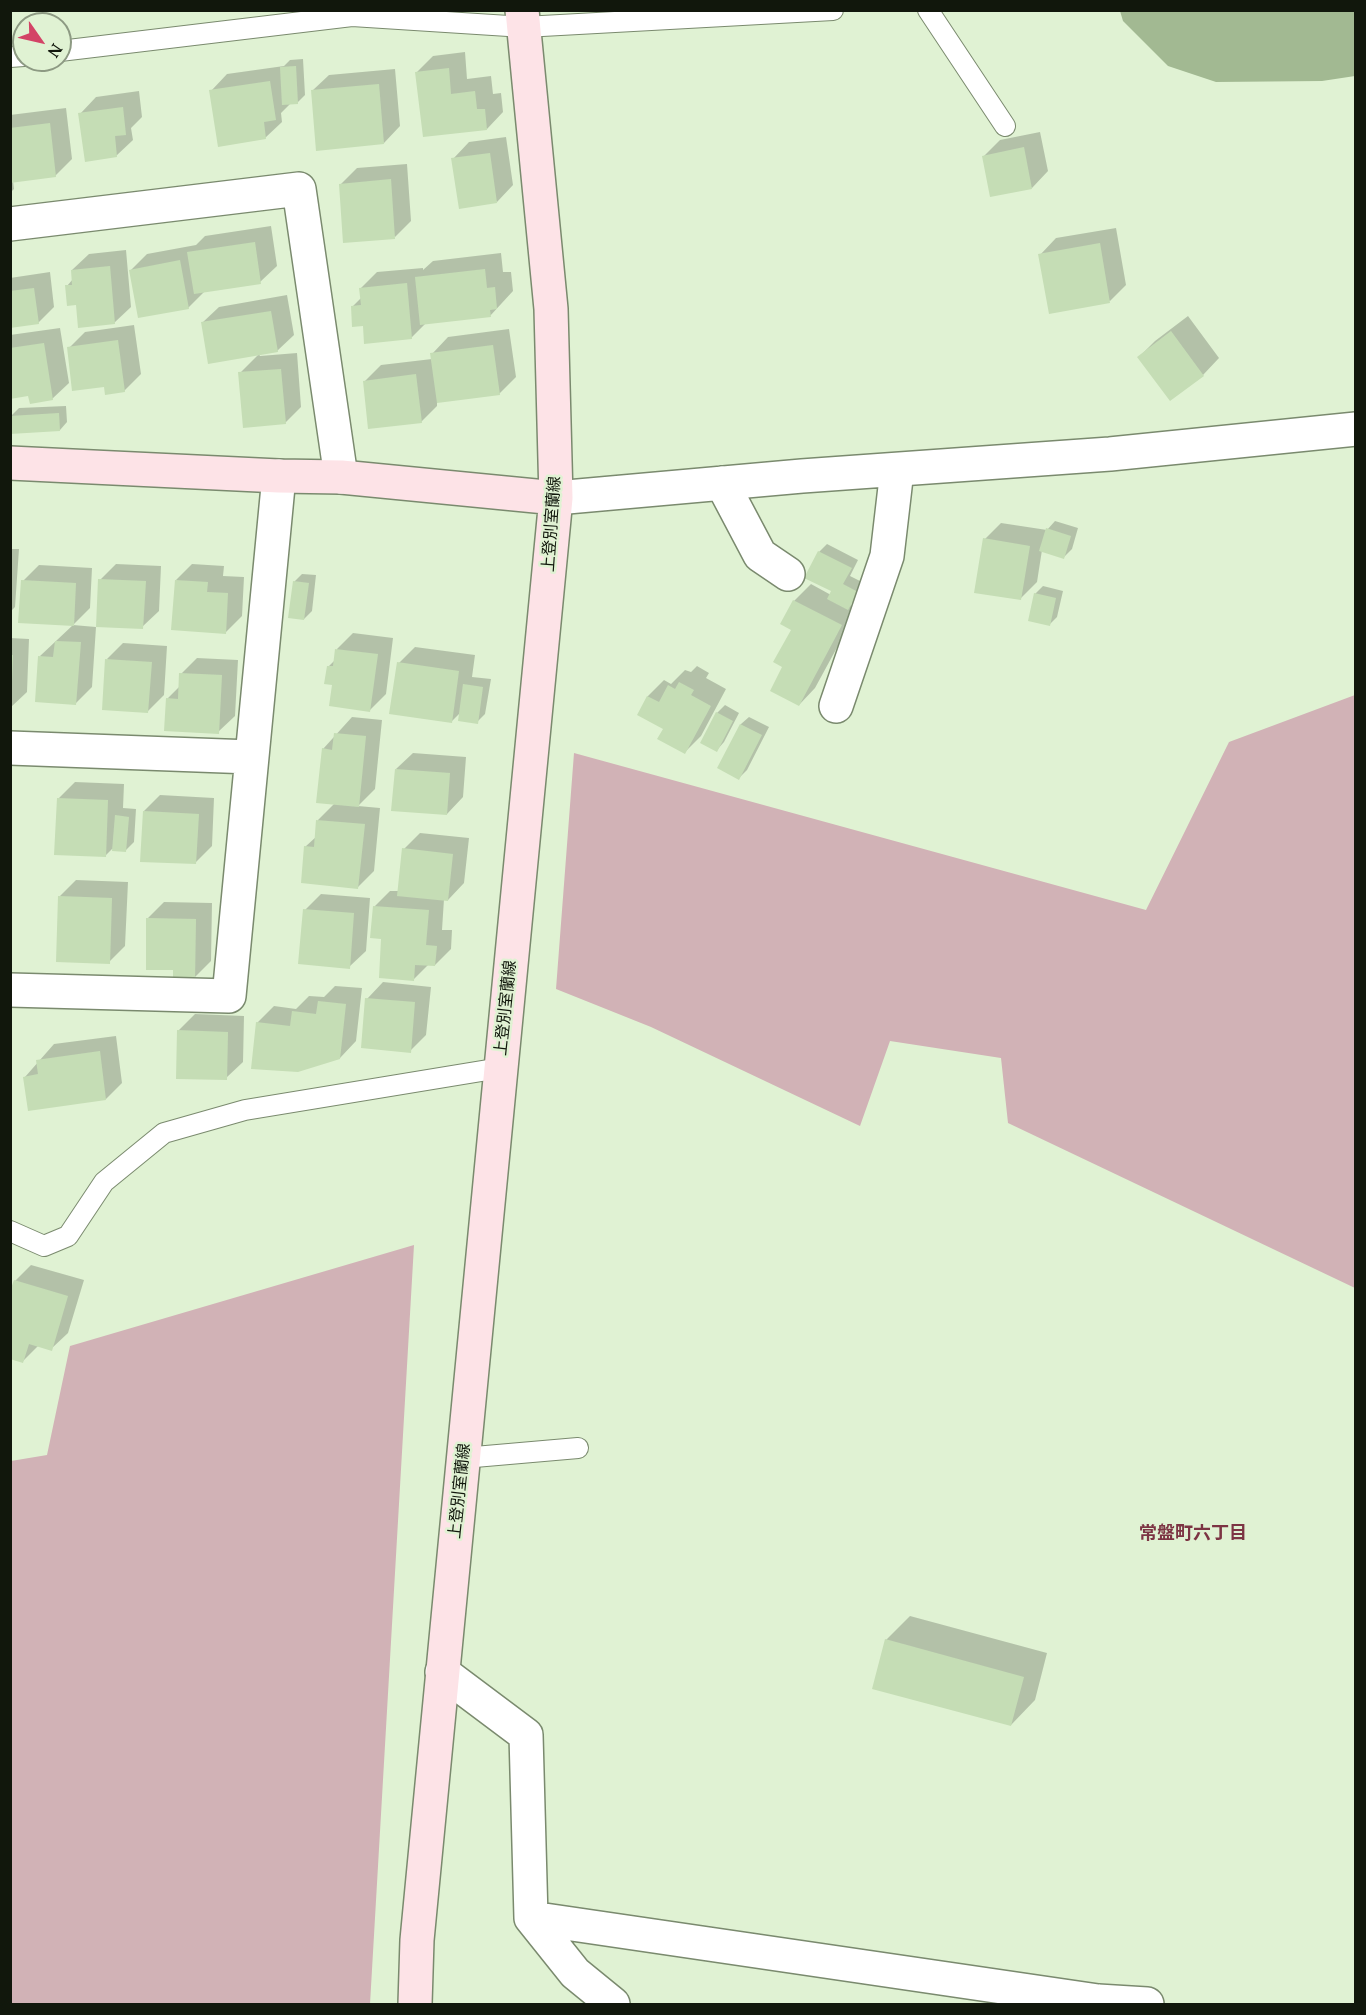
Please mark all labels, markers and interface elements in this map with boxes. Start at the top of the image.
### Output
north arrow [12,12,72,72]
text: N [43,40,68,62]
street label: 上登別室蘭線 [539,475,565,573]
street label: 上登別室蘭線 [491,959,521,1057]
street label: 上登別室蘭線 [445,1442,475,1540]
district label: 常盤町六丁目 [1139,1523,1247,1545]

